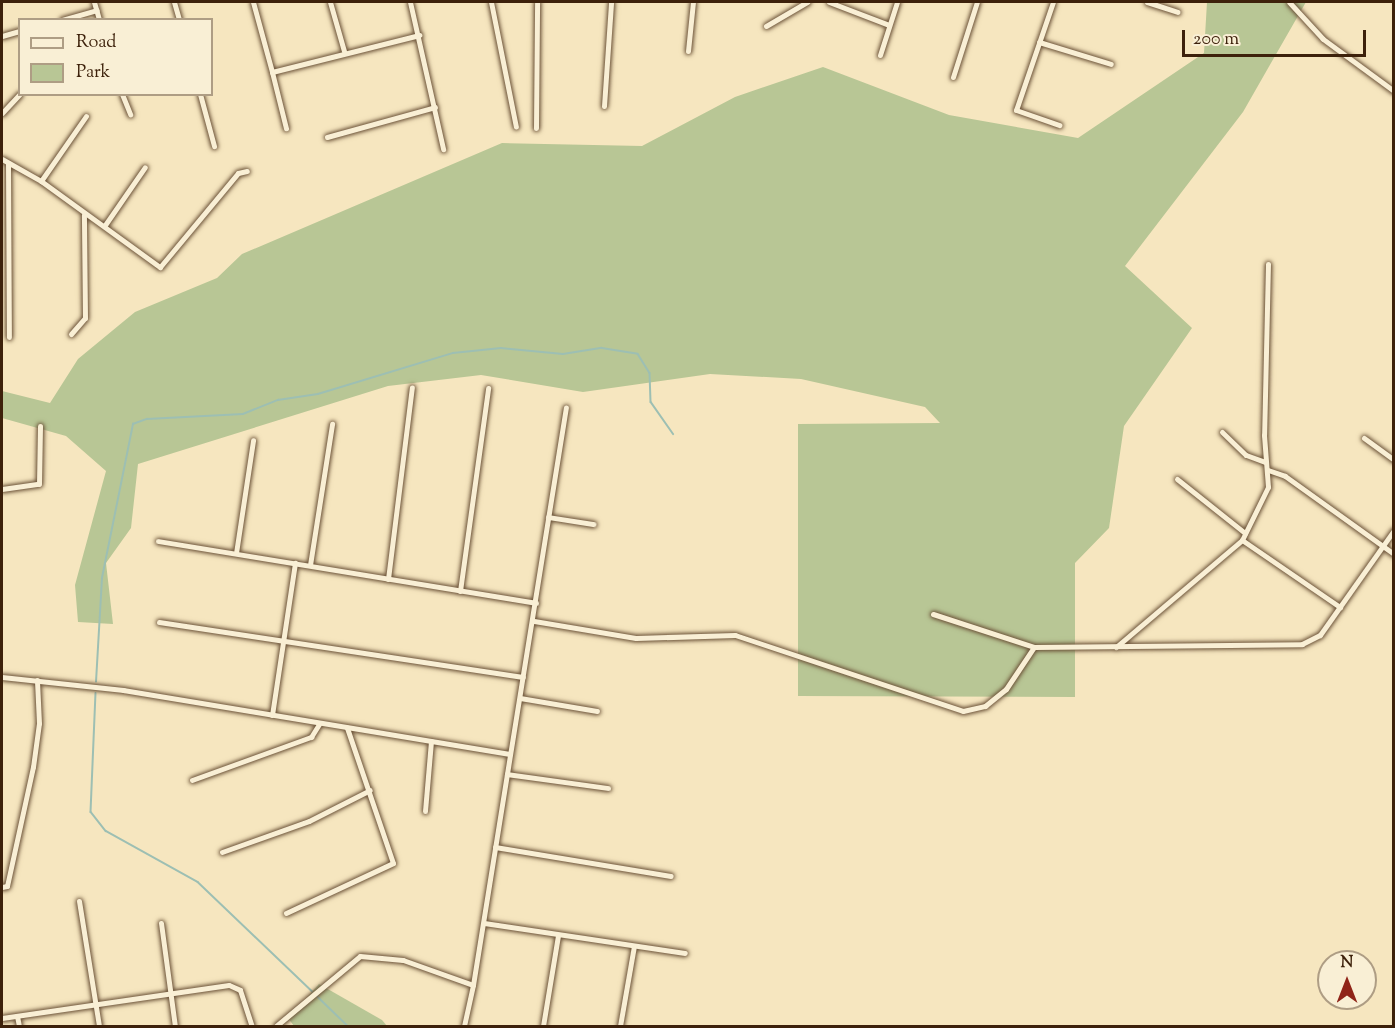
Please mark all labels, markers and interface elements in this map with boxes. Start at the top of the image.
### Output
legend [18,18,213,96]
scale bar [1185,18,1370,56]
text: 200 m [1193,27,1239,53]
text: Road [76,30,116,56]
text: Park [76,60,110,86]
north arrow [1317,950,1377,1010]
text: N [1341,952,1353,975]

